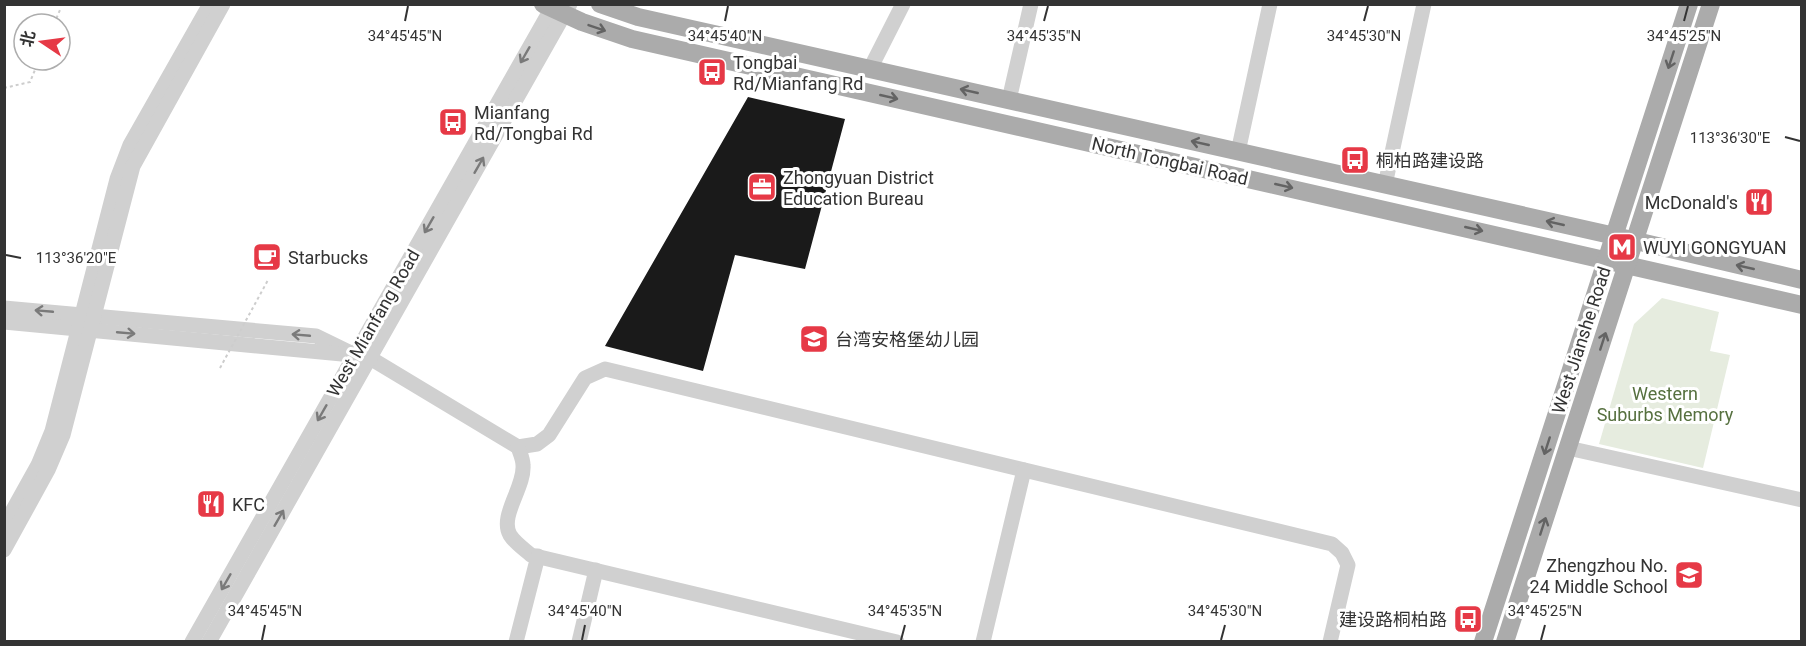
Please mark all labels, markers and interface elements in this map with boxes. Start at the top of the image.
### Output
north arrow [12,12,72,72]
one-way arrow [587,23,606,34]
text: 34°45'45"N [368,27,442,45]
text: 34°45'40"N [688,27,762,45]
text: 34°45'35"N [1007,27,1081,45]
text: 34°45'30"N [1327,27,1401,45]
text: 34°45'25"N [1647,27,1721,45]
text: 北 [17,29,39,49]
one-way arrow [519,46,530,64]
one-way arrow [1665,50,1676,69]
place label: Tongbai Rd/Mianfang Rd [733,52,863,94]
bus stop icon: Tongbai Rd/Mianfang Rd [696,56,728,88]
one-way arrow [960,85,979,96]
one-way arrow [878,92,898,103]
place label: Mianfang Rd/Tongbai Rd [474,102,593,144]
bus stop icon: Mianfang Rd/Tongbai Rd [437,106,469,138]
text: 113°36'30"E [1690,129,1771,147]
street label: North Tongbai Road [1090,133,1250,189]
one-way arrow [1191,137,1211,148]
bus stop icon: 桐柏路建设路 [1339,144,1371,176]
place label: 桐柏路建设路 [1376,150,1484,171]
one-way arrow [473,157,485,174]
place label: Zhongyuan District Education Bureau [783,167,934,209]
office icon: Zhongyuan District Education Bureau [746,171,778,203]
one-way arrow [1274,181,1293,193]
restaurant icon: McDonald's [1743,186,1775,218]
place label: McDonald's [1645,192,1738,213]
one-way arrow [423,216,435,233]
one-way arrow [1545,216,1564,228]
one-way arrow [1464,224,1483,236]
metro station icon: WUYI GONGYUAN [1606,231,1638,263]
place label: WUYI GONGYUAN [1643,237,1787,258]
cafe icon: Starbucks [251,241,283,273]
street label: West Mianfang Road [322,246,424,400]
place label: Starbucks [288,247,368,268]
text: 113°36'20"E [36,249,117,267]
one-way arrow [1735,260,1754,272]
street label: West Jianshe Road [1547,264,1615,416]
one-way arrow [34,305,54,316]
school or university icon: 台湾安格堡幼儿园 [798,323,830,355]
one-way arrow [115,328,135,339]
one-way arrow [291,329,311,340]
place label: 台湾安格堡幼儿园 [835,329,979,350]
one-way arrow [1598,332,1609,350]
park label: Western Suburbs Memory [1597,383,1734,425]
one-way arrow [316,404,328,421]
one-way arrow [1541,436,1552,455]
restaurant icon: KFC [195,488,227,520]
place label: KFC [232,494,265,515]
one-way arrow [274,509,285,527]
one-way arrow [1538,517,1549,536]
place label: Zhengzhou No. 24 Middle School [1530,555,1668,597]
school or university icon: Zhengzhou No. 24 Middle School [1673,559,1705,591]
one-way arrow [220,573,231,591]
text: 34°45'45"N [228,602,302,620]
text: 34°45'40"N [548,602,622,620]
text: 34°45'35"N [868,602,942,620]
text: 34°45'30"N [1188,602,1262,620]
text: 34°45'25"N [1508,602,1582,620]
bus stop icon: 建设路桐柏路 [1452,603,1484,635]
place label: 建设路桐柏路 [1339,609,1447,630]

